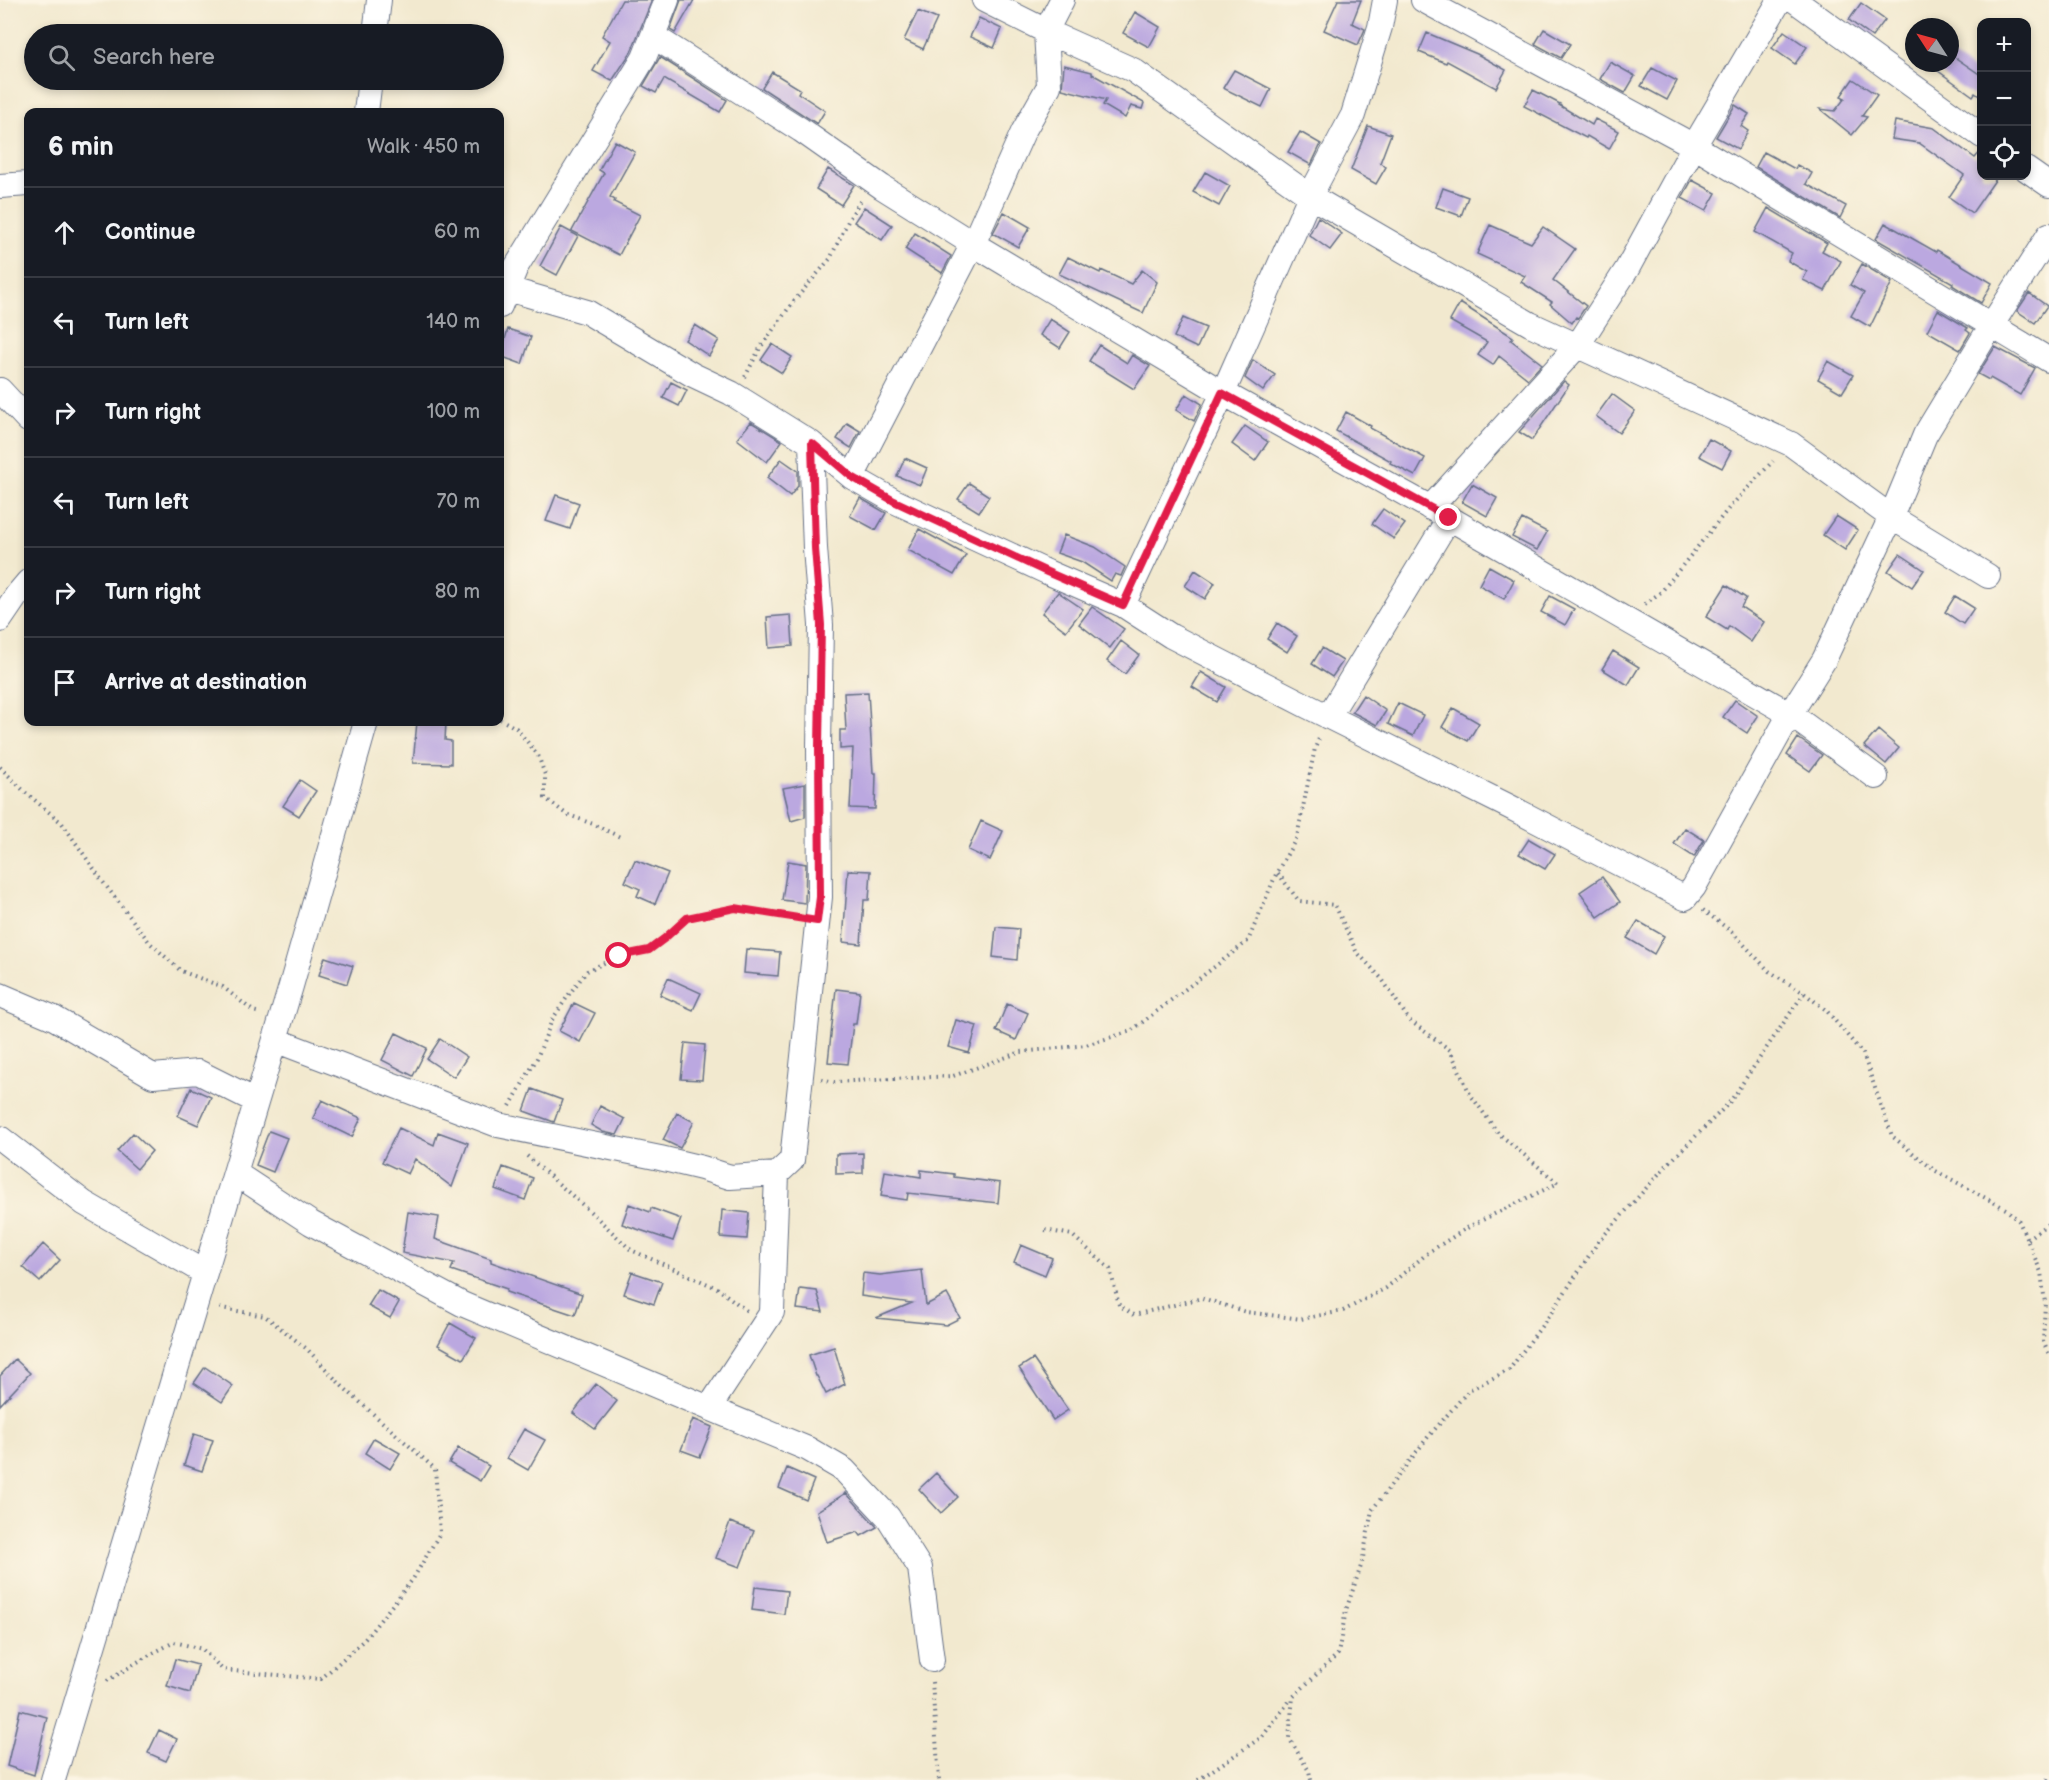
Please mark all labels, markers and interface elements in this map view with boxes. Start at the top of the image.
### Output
north arrow [1905,18,1959,72]
map controls [1977,18,2031,180]
button: + [1977,18,2031,72]
search box [24,24,504,90]
icon: search [45,41,78,74]
text: Search here [93,44,215,71]
button: − [1977,72,2031,126]
button: locate [1977,126,2031,180]
text: 6 min [48,132,114,163]
text: Walk · 450 m [367,135,480,159]
icon: ahead [48,216,81,249]
text: Continue [105,219,195,246]
text: 60 m [434,220,480,244]
icon: left [48,306,81,339]
text: Turn left [105,309,189,336]
text: 140 m [426,310,480,334]
icon: right [48,396,81,429]
text: Turn right [105,399,201,426]
text: 100 m [427,400,480,424]
icon: left [48,486,81,519]
text: Turn left [105,489,189,516]
text: 70 m [436,490,480,514]
route end [1435,504,1461,530]
icon: right [48,576,81,609]
text: Turn right [105,579,201,606]
text: 80 m [435,580,480,604]
icon: arrive [48,666,81,699]
text: Arrive at destination [105,669,307,696]
route start [605,942,631,968]

